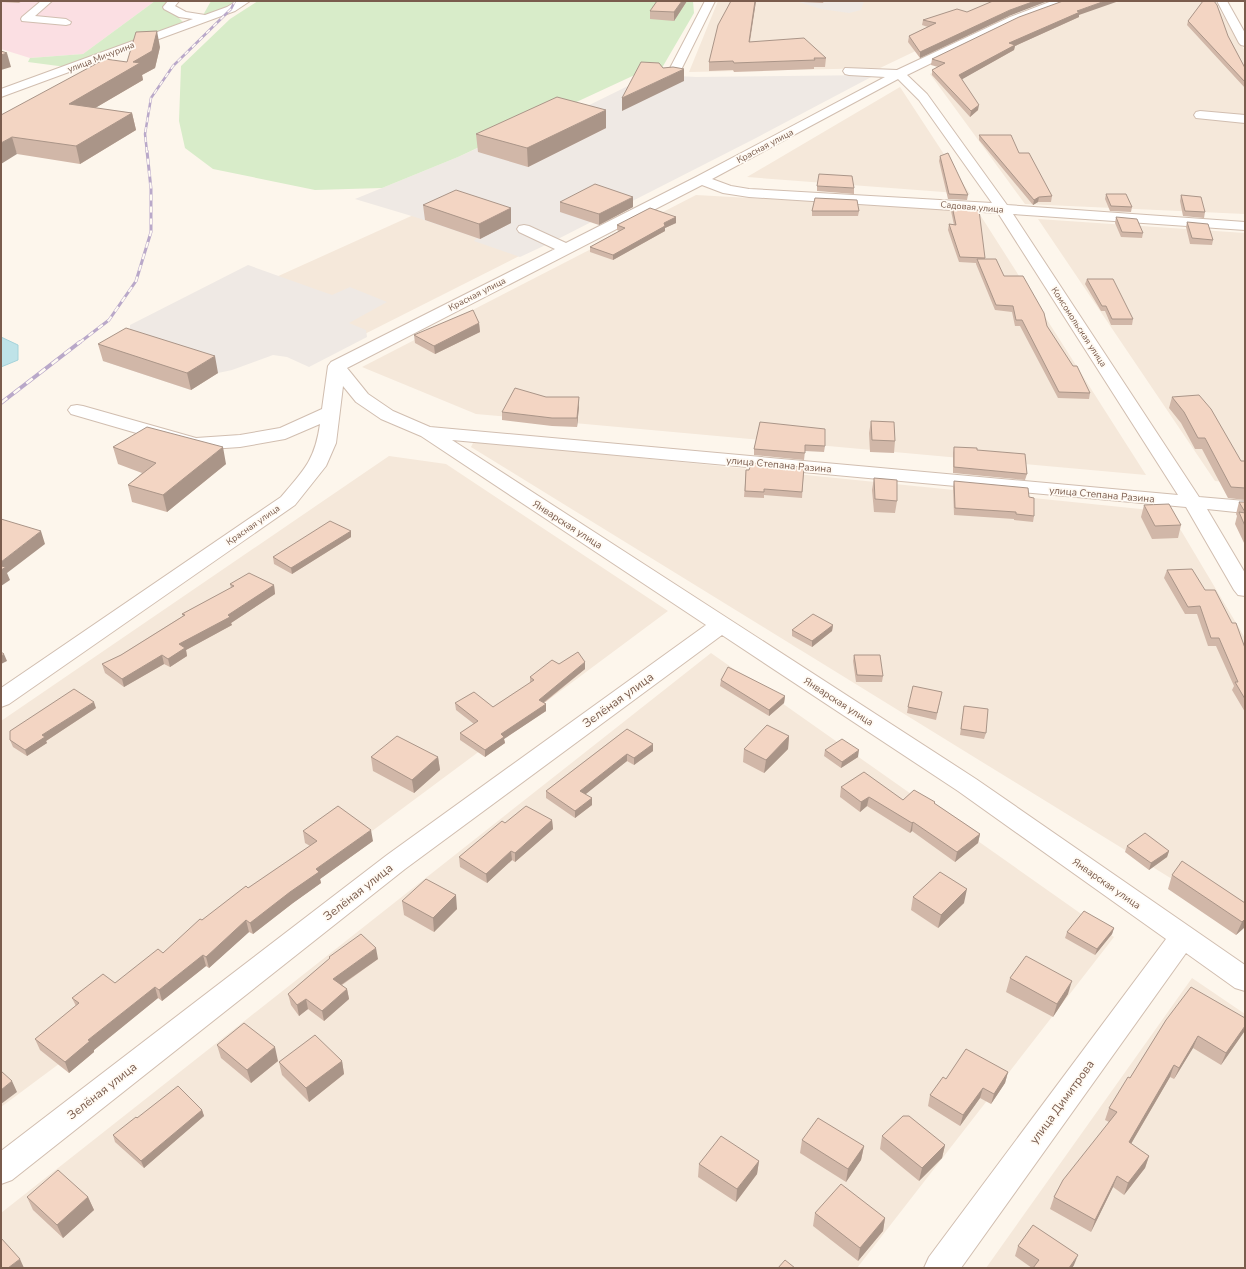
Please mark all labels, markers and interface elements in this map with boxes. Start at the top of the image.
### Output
street label: улица Мичурина [66,39,136,75]
street label: Красная улица [735,126,796,166]
street label: Садовая улица [940,198,1004,216]
street label: Красная улица [446,274,508,314]
street label: Комсомольская улица [1049,285,1109,369]
street label: улица Степана Разина [726,453,832,477]
street label: улица Степана Разина [1049,483,1155,507]
street label: Январская улица [530,497,605,553]
street label: Красная улица [224,502,282,548]
street label: Зелёная улица [579,669,657,731]
street label: Январская улица [801,674,876,730]
street label: Январская улица [1069,855,1143,913]
street label: Зелёная улица [320,860,396,924]
street label: улица Димитрова [1026,1057,1098,1147]
street label: Зелёная улица [64,1059,140,1123]

